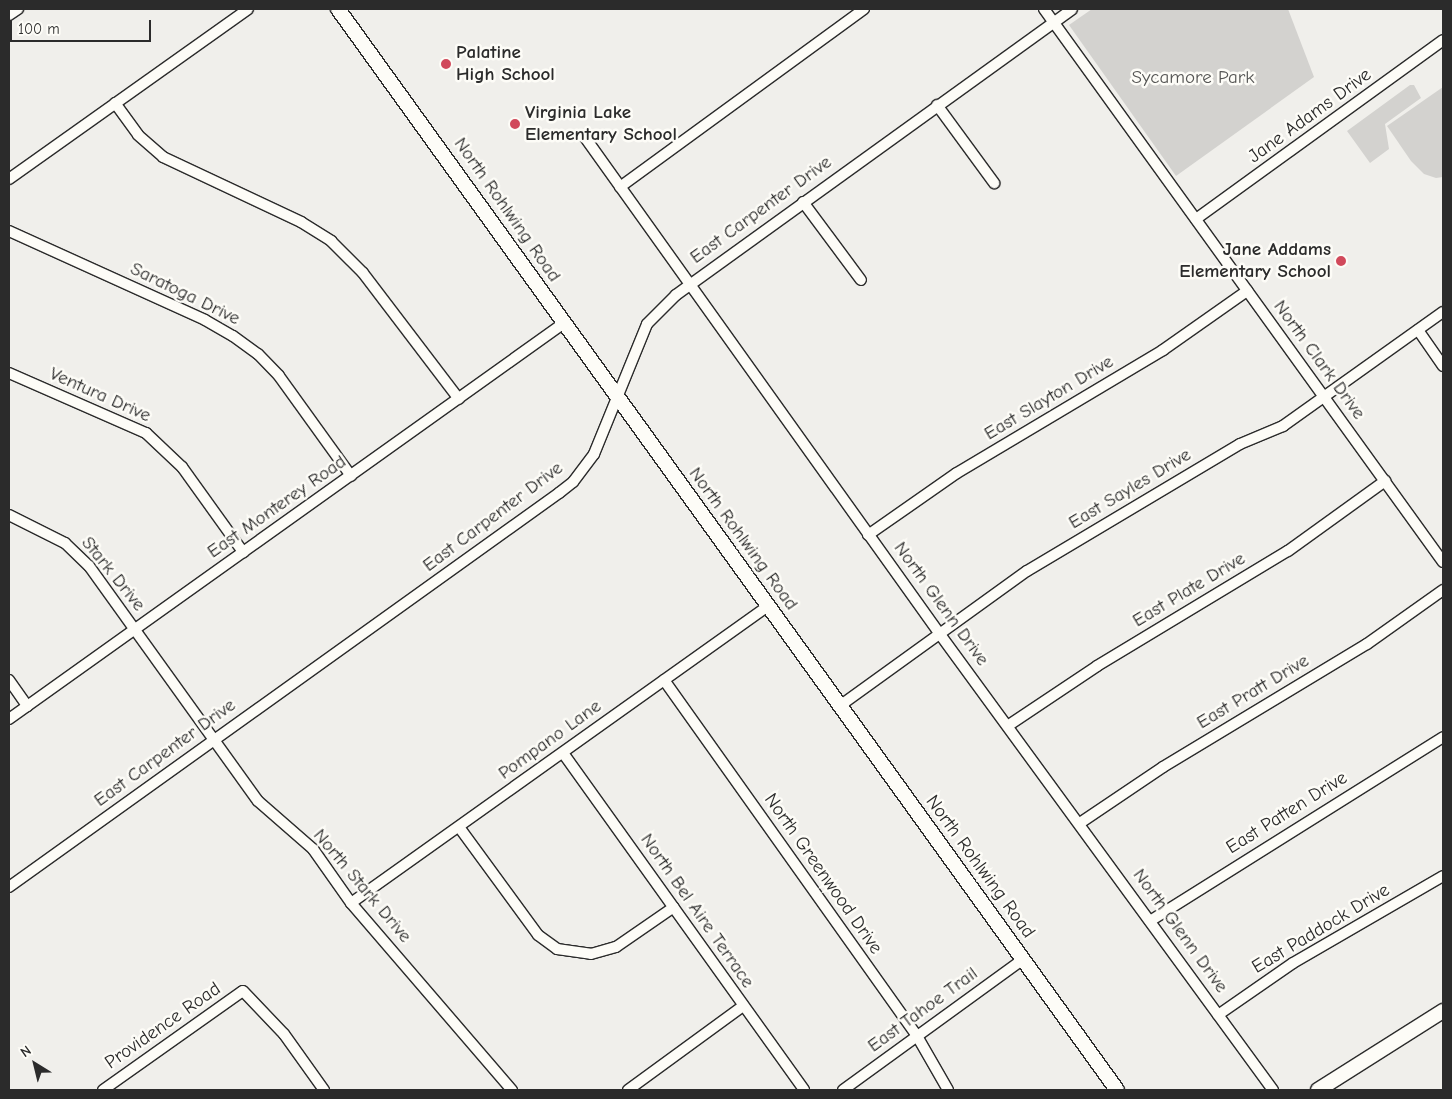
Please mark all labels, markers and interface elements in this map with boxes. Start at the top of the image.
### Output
scale bar [12,10,154,42]
text: 100 m [18,20,60,38]
place label: Palatine High School [456,42,555,86]
marker: Palatine High School [440,58,452,70]
street label: Jane Adams Drive [1244,64,1376,168]
park label: Sycamore Park [1132,67,1254,89]
place label: Virginia Lake Elementary School [525,102,677,146]
marker: Virginia Lake Elementary School [509,118,521,130]
street label: North Rohlwing Road [449,133,565,287]
street label: East Carpenter Drive [686,151,836,269]
place label: Jane Addams Elementary School [1179,239,1331,283]
marker: Jane Addams Elementary School [1335,255,1347,267]
street label: Saratoga Drive [126,258,244,330]
street label: North Clark Drive [1268,296,1370,424]
street label: East Slayton Drive [980,350,1118,446]
street label: Ventura Drive [46,363,154,427]
street label: East Sayles Drive [1065,444,1195,534]
street label: East Monterey Road [203,451,351,563]
street label: East Carpenter Drive [419,457,567,577]
street label: North Rohlwing Road [683,463,803,615]
street label: Stark Drive [76,532,150,616]
street label: North Glenn Drive [888,538,994,670]
street label: East Plate Drive [1129,547,1249,633]
street label: East Pratt Drive [1193,650,1313,734]
street label: East Carpenter Drive [90,694,240,812]
street label: Pompano Lane [494,695,606,785]
street label: East Patten Drive [1222,767,1352,859]
street label: North Greenwood Drive [759,789,887,959]
street label: North Rohlwing Road [920,791,1040,943]
street label: North Stark Drive [308,825,416,947]
street label: North Bel Aire Terrace [635,829,759,993]
street label: North Glenn Drive [1127,865,1233,997]
street label: East Paddock Drive [1248,879,1394,979]
street label: East Tahoe Trail [864,962,982,1058]
street label: Providence Road [101,978,225,1074]
north arrow [10,1039,60,1089]
text: N [17,1042,35,1061]

